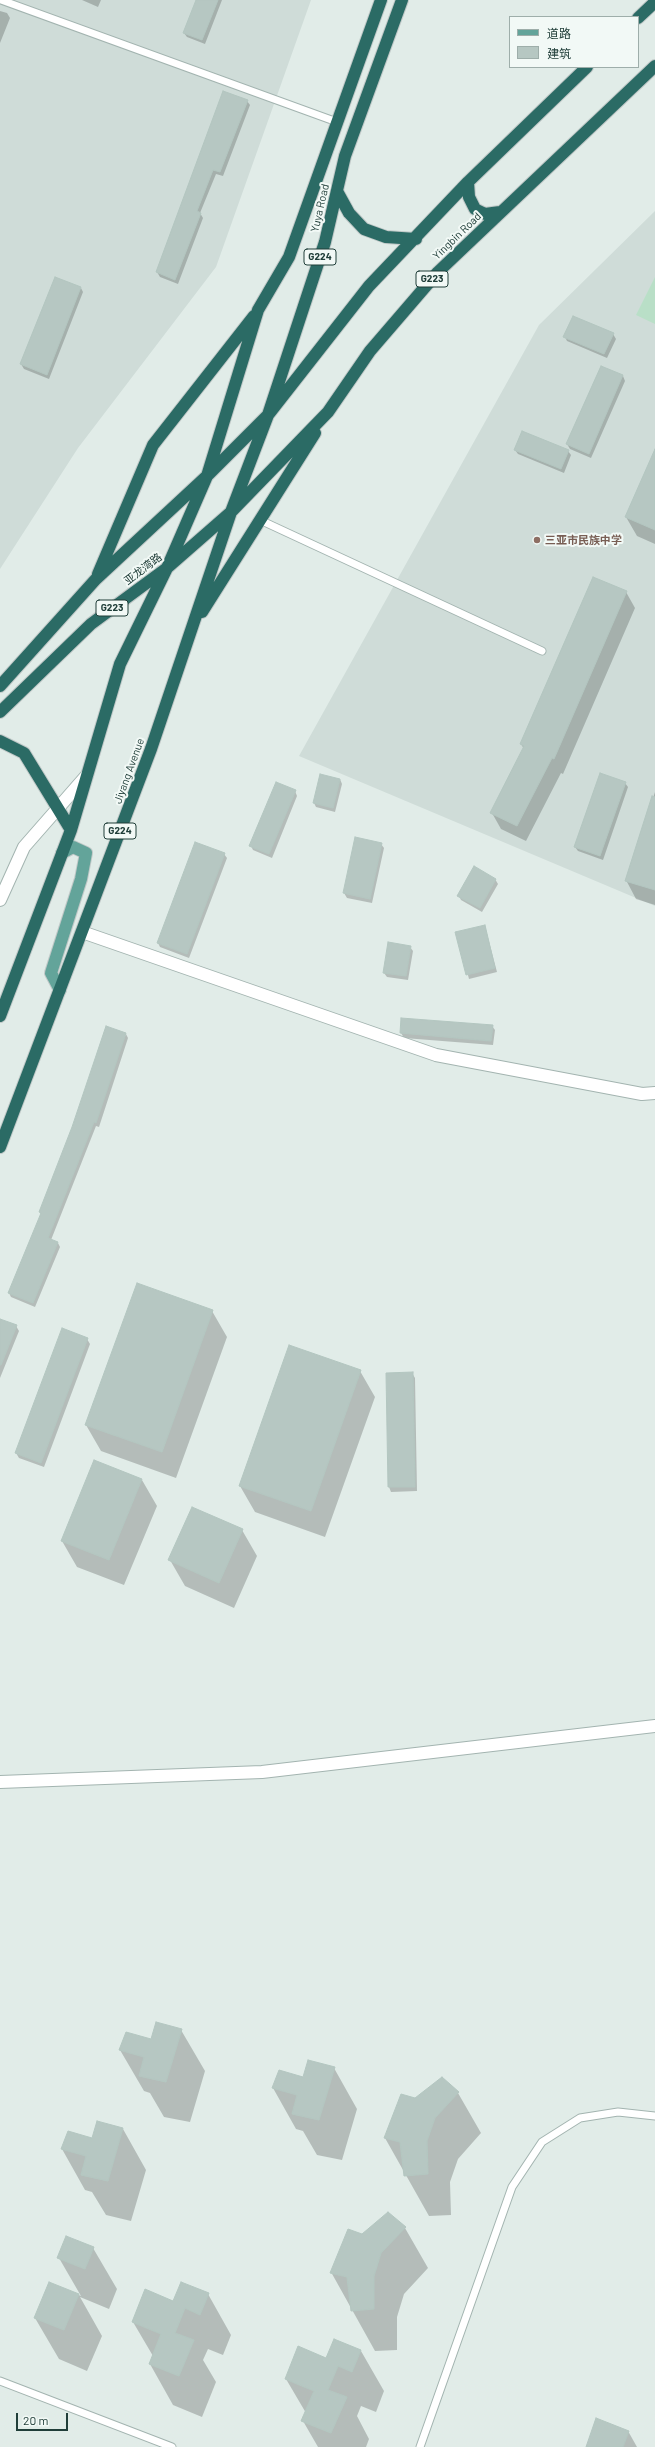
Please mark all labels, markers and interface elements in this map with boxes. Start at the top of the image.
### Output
legend [509,16,639,68]
text: 道路 [547,26,571,40]
text: 建筑 [547,46,571,60]
street label: Yuya Road [308,183,332,233]
street label: Yingbin Road [430,210,484,262]
road number: G224 [304,249,336,265]
road number: G223 [416,271,448,287]
place label: 三亚市民族中学 [545,533,622,547]
marker: 三亚市民族中学 [532,535,542,545]
street label: 亚龙湾路 [121,550,165,588]
road number: G223 [96,600,128,616]
street label: Jiyang Avenue [111,736,147,806]
road number: G224 [104,823,136,839]
scale bar [18,2405,70,2431]
text: 20 m [23,2413,49,2427]

